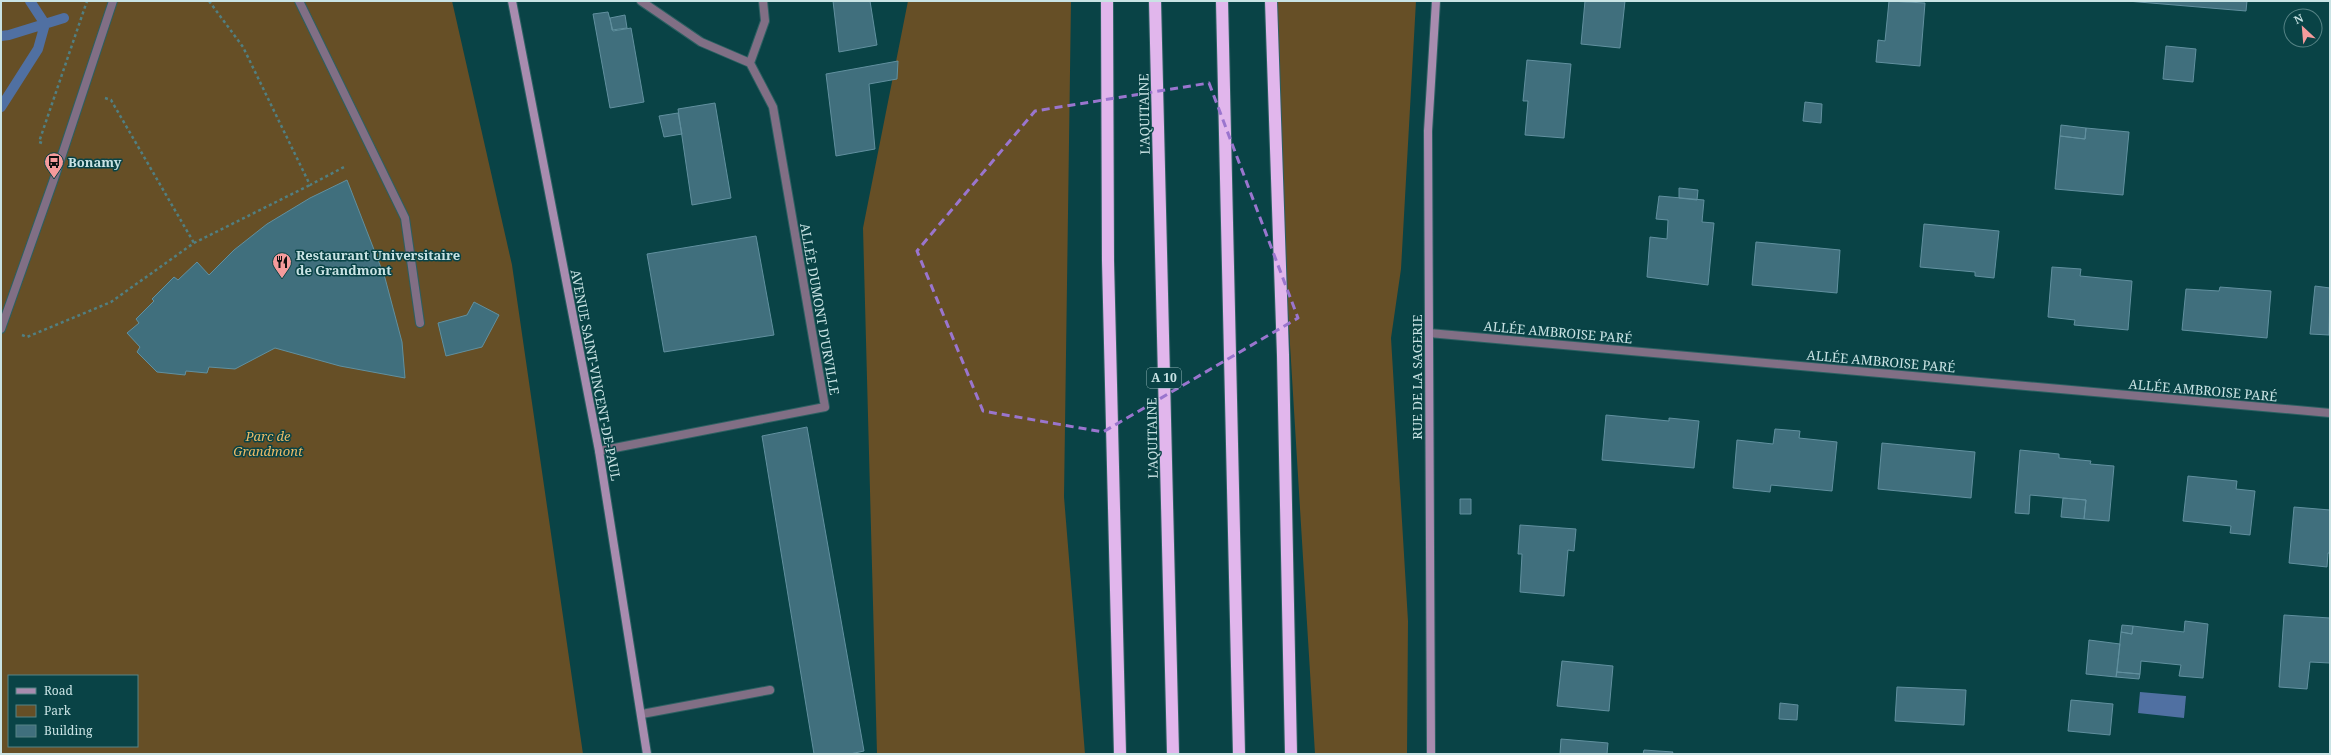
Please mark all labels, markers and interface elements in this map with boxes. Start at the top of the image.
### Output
north arrow [2283,8,2323,48]
text: N [2291,10,2306,27]
street label: L'AQUITAINE [1134,73,1154,155]
bus stop icon: Bonamy [43,151,65,179]
place label: Bonamy [68,153,122,171]
street label: ALLÉE DUMONT D'URVILLE [796,222,844,396]
place label: Restaurant Universitaire de Grandmont [296,246,460,279]
restaurant icon: Restaurant Universitaire de Grandmont [271,251,293,279]
street label: AVENUE SAINT-VINCENT-DE-PAUL [567,268,625,482]
street label: RUE DE LA SAGERIE [1408,314,1426,440]
street label: ALLÉE AMBROISE PARÉ [1483,317,1633,347]
street label: ALLÉE AMBROISE PARÉ [1806,346,1956,376]
road number: A 10 [1147,368,1181,388]
street label: ALLÉE AMBROISE PARÉ [2128,375,2278,405]
street label: L'AQUITAINE [1142,397,1162,479]
park label: Parc de Grandmont [233,427,303,460]
legend [8,675,138,747]
text: Road [44,682,74,699]
text: Park [44,702,72,719]
text: Building [44,722,93,739]

